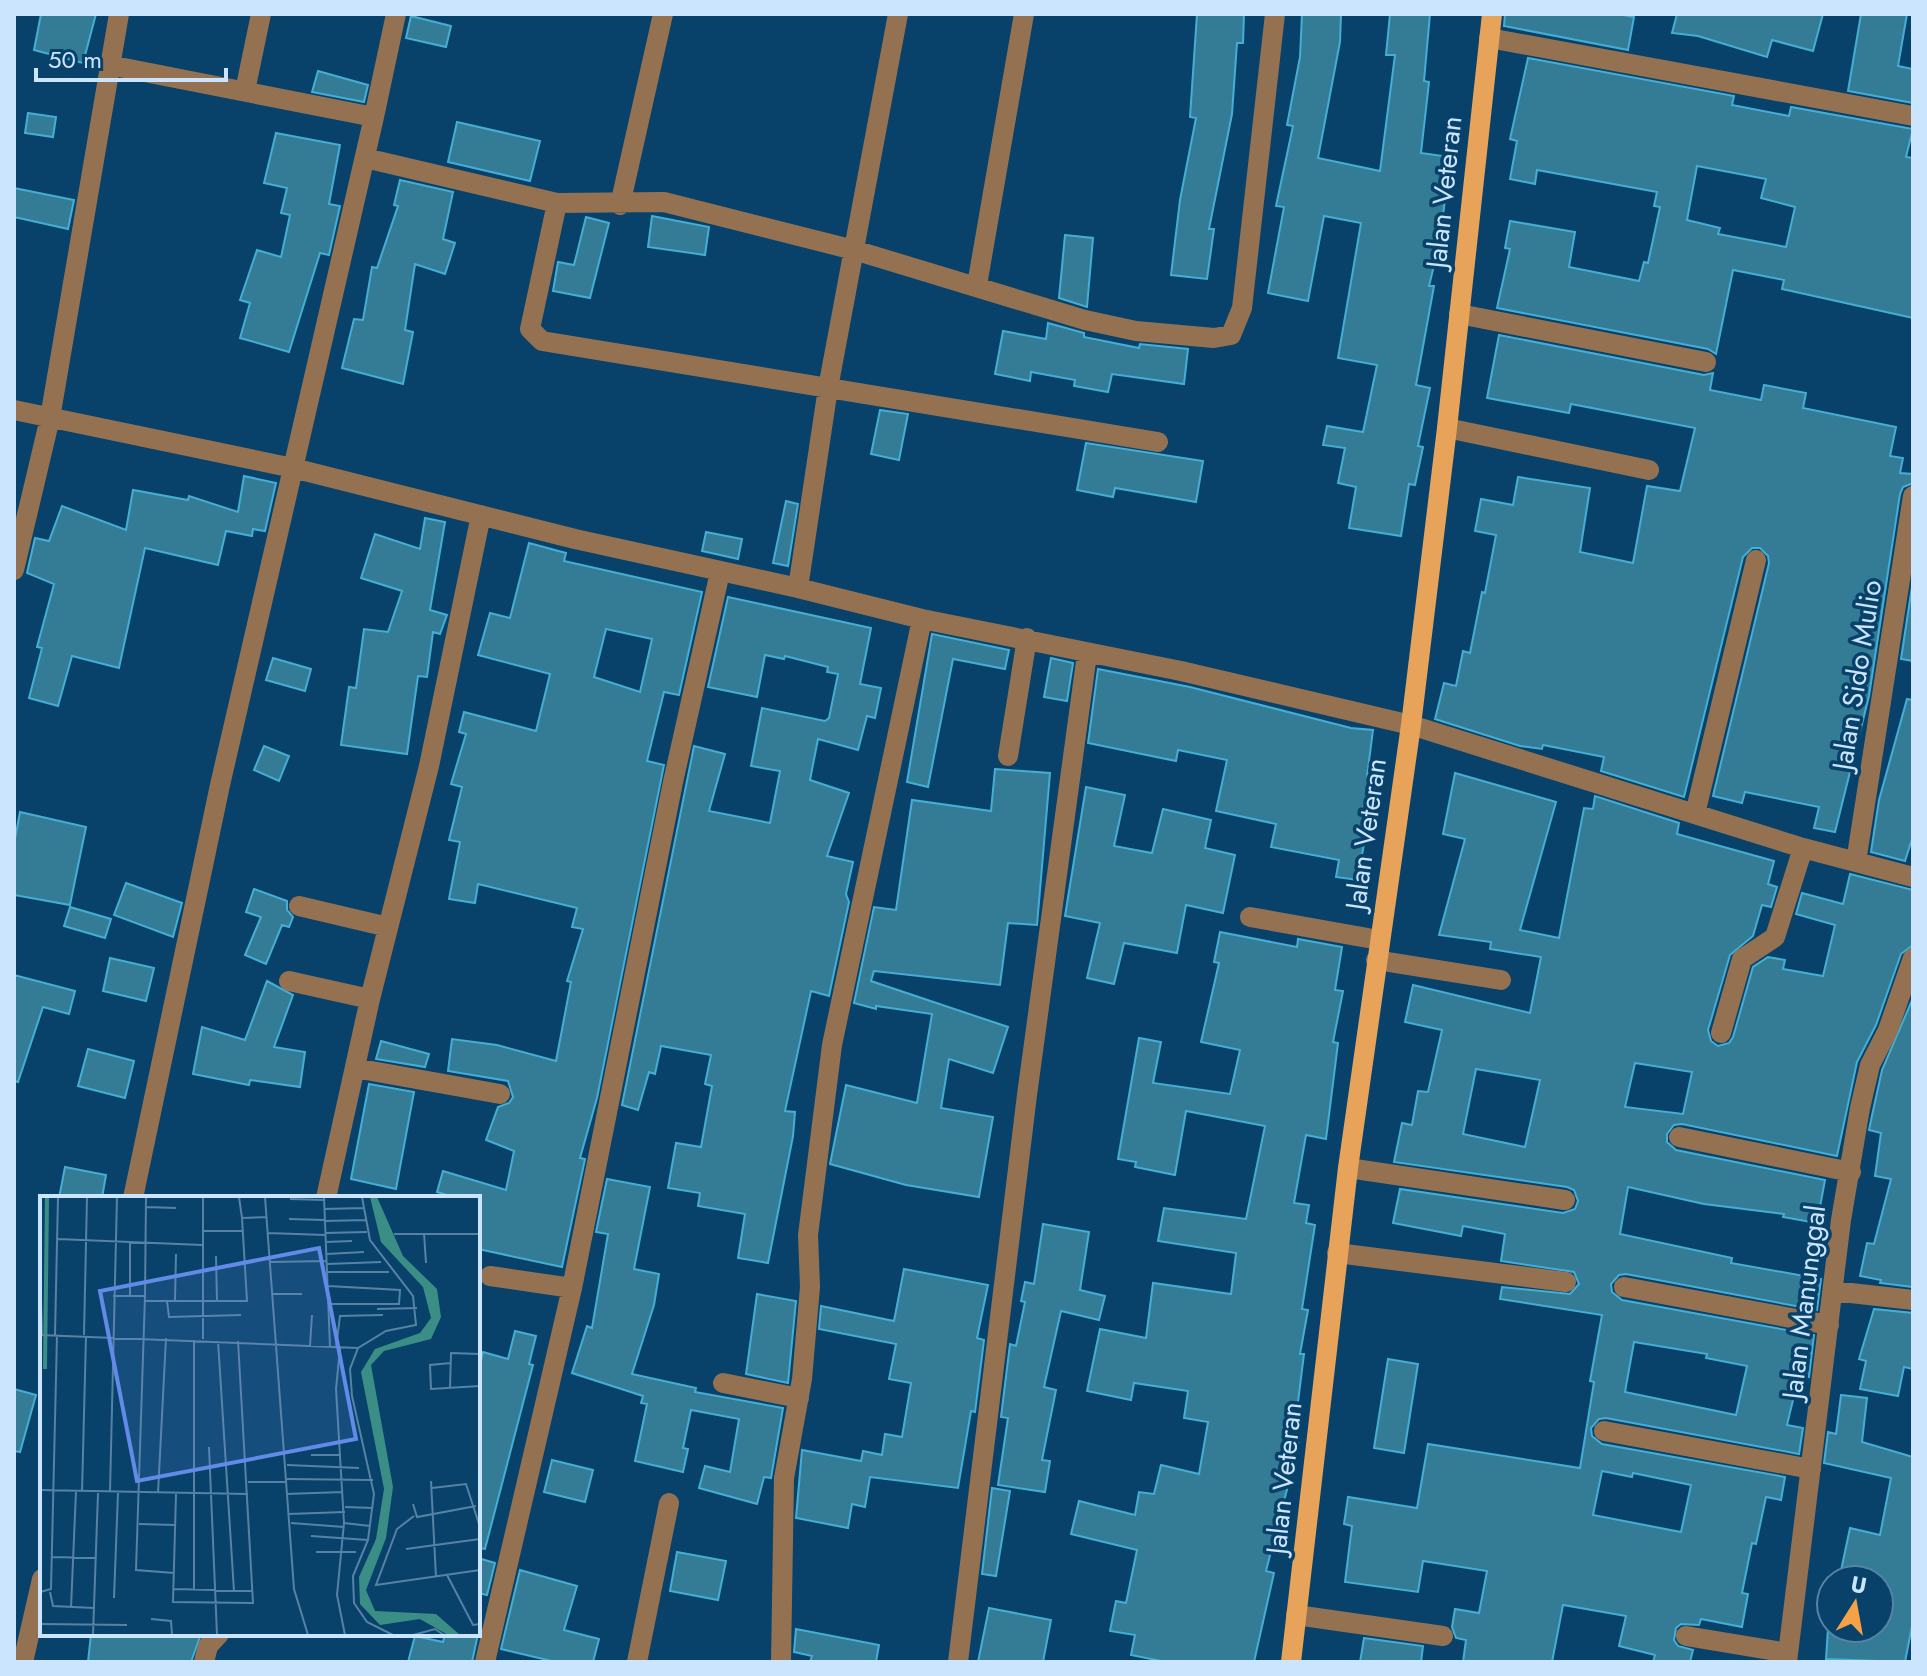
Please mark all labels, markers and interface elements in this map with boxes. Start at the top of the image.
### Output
scale bar [36,32,226,82]
text: 50 m [48,42,102,77]
street label: Jalan Veteran [1415,114,1472,274]
street label: Jalan Sido Mulio [1821,577,1892,777]
street label: Jalan Veteran [1335,755,1397,916]
inset map [40,1196,480,1636]
street label: Jalan Manunggal [1771,1203,1836,1405]
street label: Jalan Veteran [1255,1400,1312,1560]
north arrow [1815,1564,1895,1644]
text: U [1848,1567,1869,1602]

